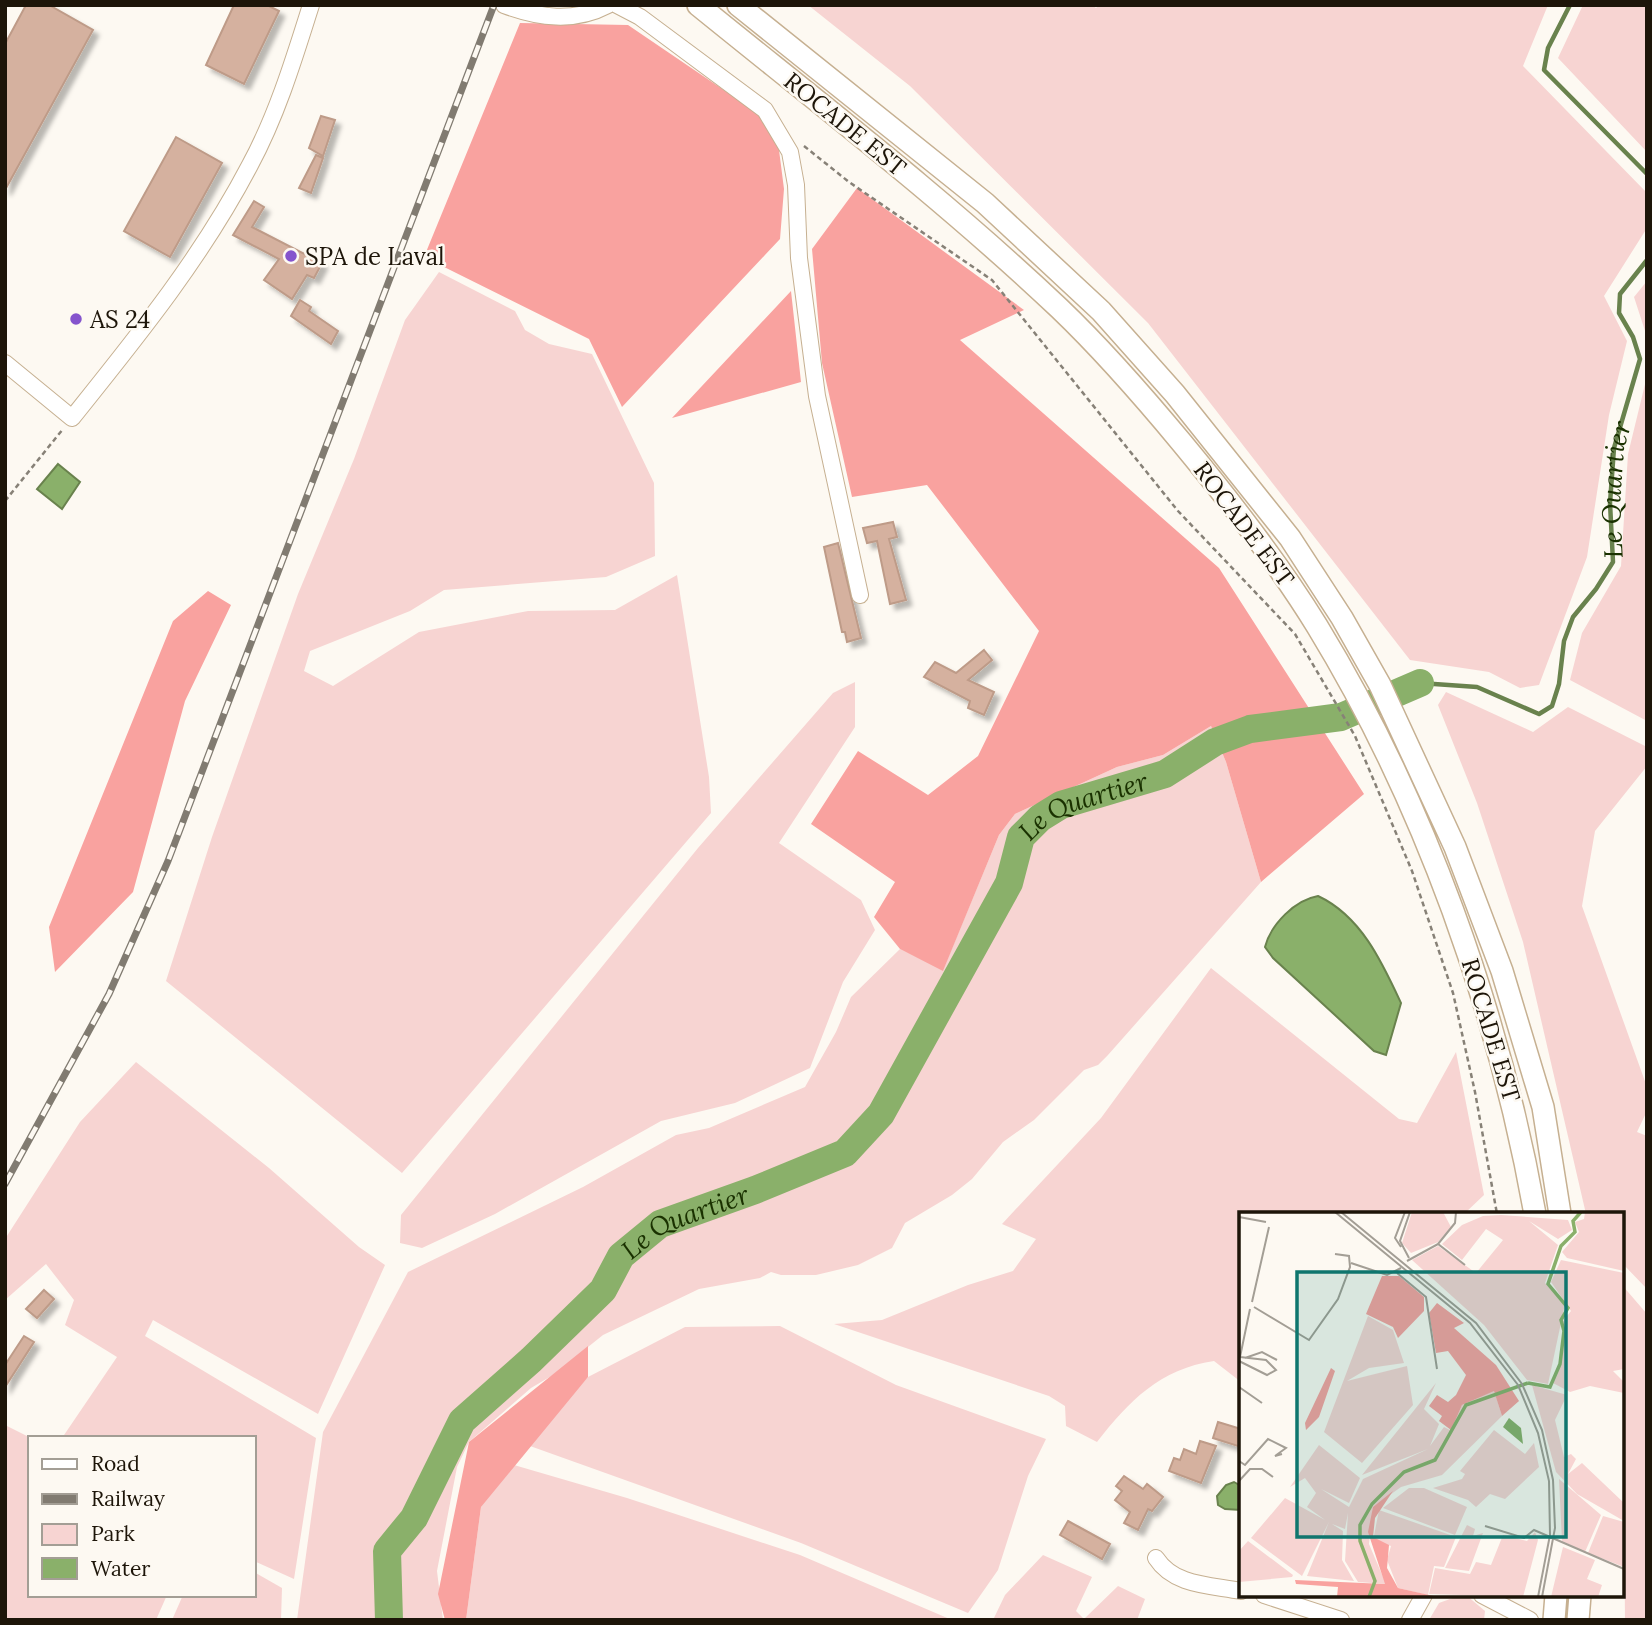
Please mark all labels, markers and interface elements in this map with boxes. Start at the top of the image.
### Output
street label: ROCADE EST [778,65,912,183]
place label: SPA de Laval [305,241,445,272]
marker: SPA de Laval [283,248,299,264]
place label: AS 24 [89,304,150,335]
marker: AS 24 [68,311,84,327]
water label: Le Quartier [1593,417,1638,559]
street label: ROCADE EST [1187,455,1301,593]
water label: Le Quartier [1011,764,1152,847]
street label: ROCADE EST [1454,954,1528,1106]
water label: Le Quartier [614,1177,753,1266]
inset map [1239,1212,1624,1597]
legend [28,1436,256,1597]
text: Road [91,1450,140,1477]
text: Railway [91,1485,165,1512]
text: Park [91,1520,135,1547]
text: Water [91,1555,150,1582]

